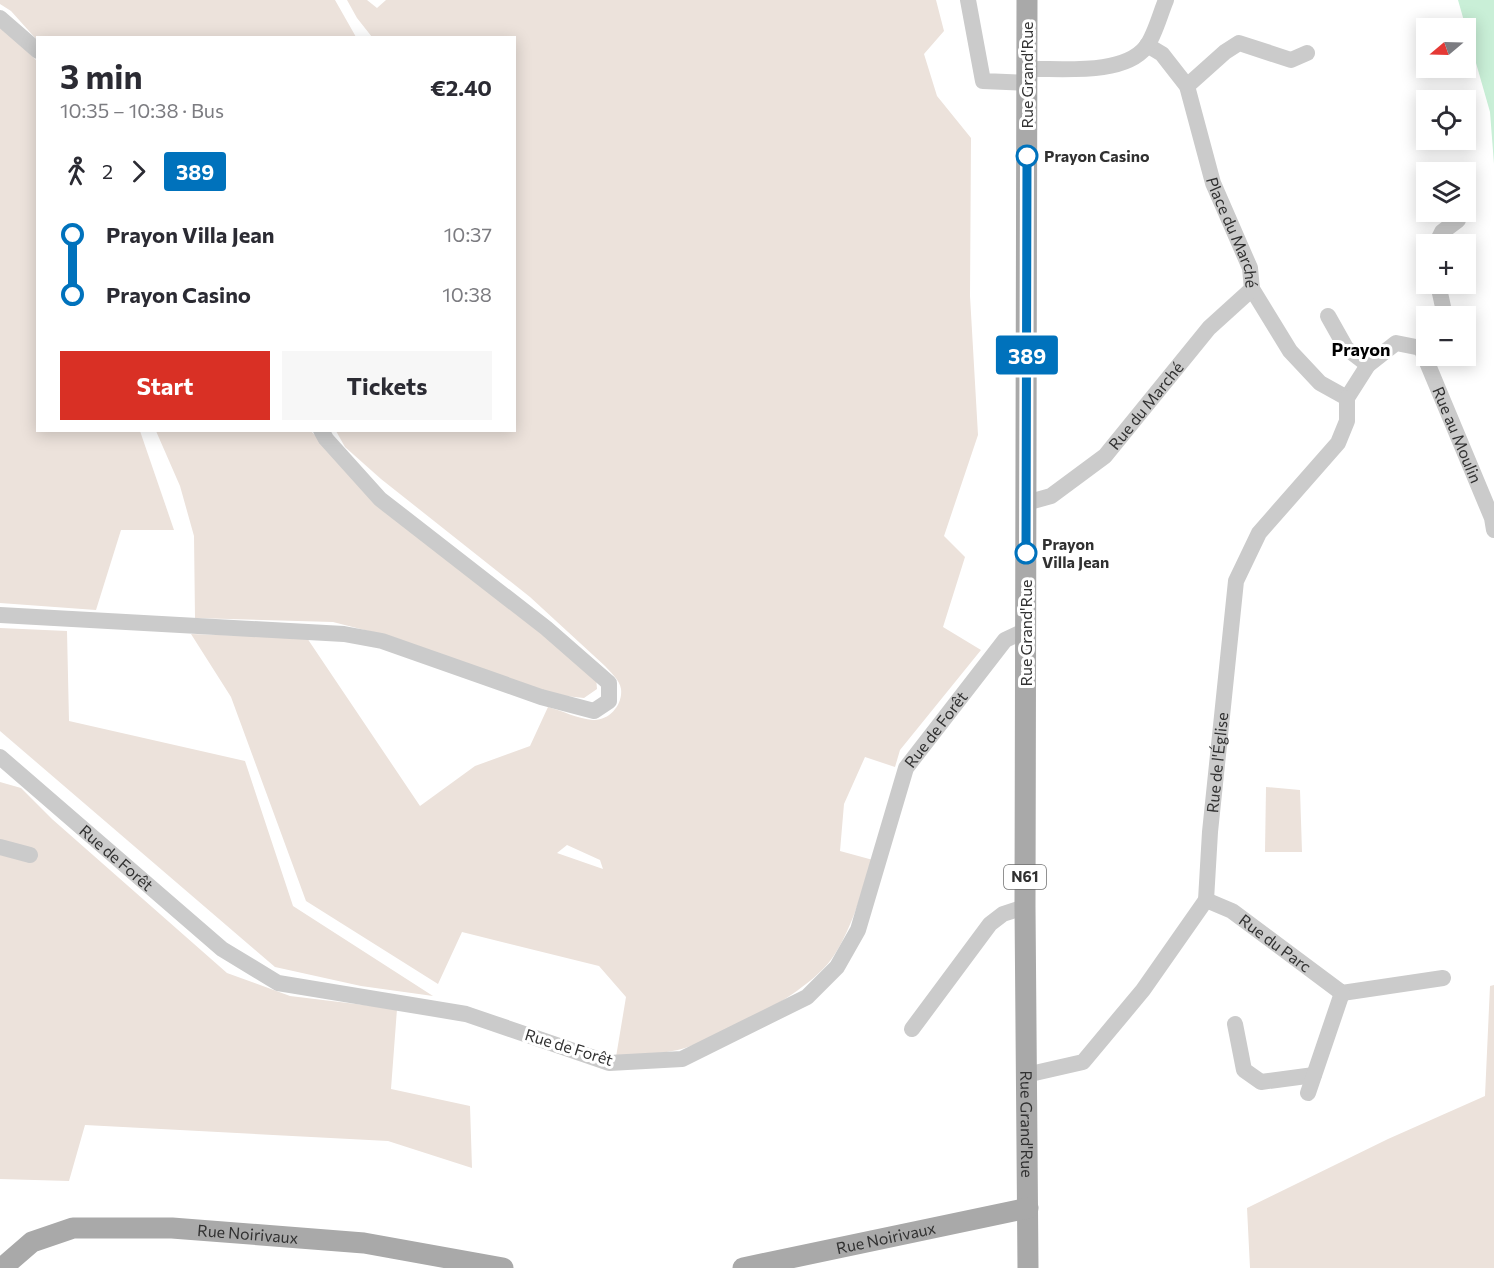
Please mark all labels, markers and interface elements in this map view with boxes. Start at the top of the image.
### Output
north arrow [1416,18,1476,78]
map controls [1416,18,1476,366]
street label: Rue Grand'Rue [1017,21,1036,129]
text: 3 min [60,55,143,96]
text: €2.40 [430,74,492,101]
button: locate [1416,90,1476,150]
text: 10:35 – 10:38 · Bus [60,98,224,122]
marker: Prayon Casino [1016,145,1038,167]
place label: Prayon Casino [1044,146,1150,165]
icon: walk [60,155,93,188]
icon: forward [122,155,155,188]
text: 2 [102,159,113,183]
text: 389 [176,159,214,184]
button: layers [1416,162,1476,222]
street label: Place du Marché [1203,175,1262,289]
text: Prayon Villa Jean [106,221,275,248]
text: 10:37 [444,222,492,246]
button: + [1416,234,1476,294]
text: Prayon Casino [106,281,251,308]
text: 10:38 [442,282,492,306]
button: − [1416,306,1476,366]
line badge: 389 [992,336,1062,374]
district label: Prayon [1332,338,1390,360]
text: 389 [1008,343,1046,368]
button: Start [60,351,270,420]
button: Tickets [282,351,492,420]
street label: Rue du Marché [1104,358,1187,453]
street label: Rue au Moulin [1429,384,1486,486]
place label: Prayon Villa Jean [1042,534,1109,571]
marker: Prayon Villa Jean [1015,542,1037,564]
street label: Rue Grand'Rue [1016,579,1035,687]
street label: Rue de Forêt [900,687,971,771]
street label: Rue de l'Église [1202,711,1231,814]
street label: Rue de Forêt [76,820,158,895]
road number: N61 [1004,865,1046,889]
street label: Rue du Parc [1236,910,1315,976]
street label: Rue de Forêt [523,1024,616,1069]
street label: Rue Grand'Rue [1017,1070,1037,1178]
street label: Rue Noirivaux [834,1218,938,1257]
street label: Rue Noirivaux [197,1220,300,1247]

